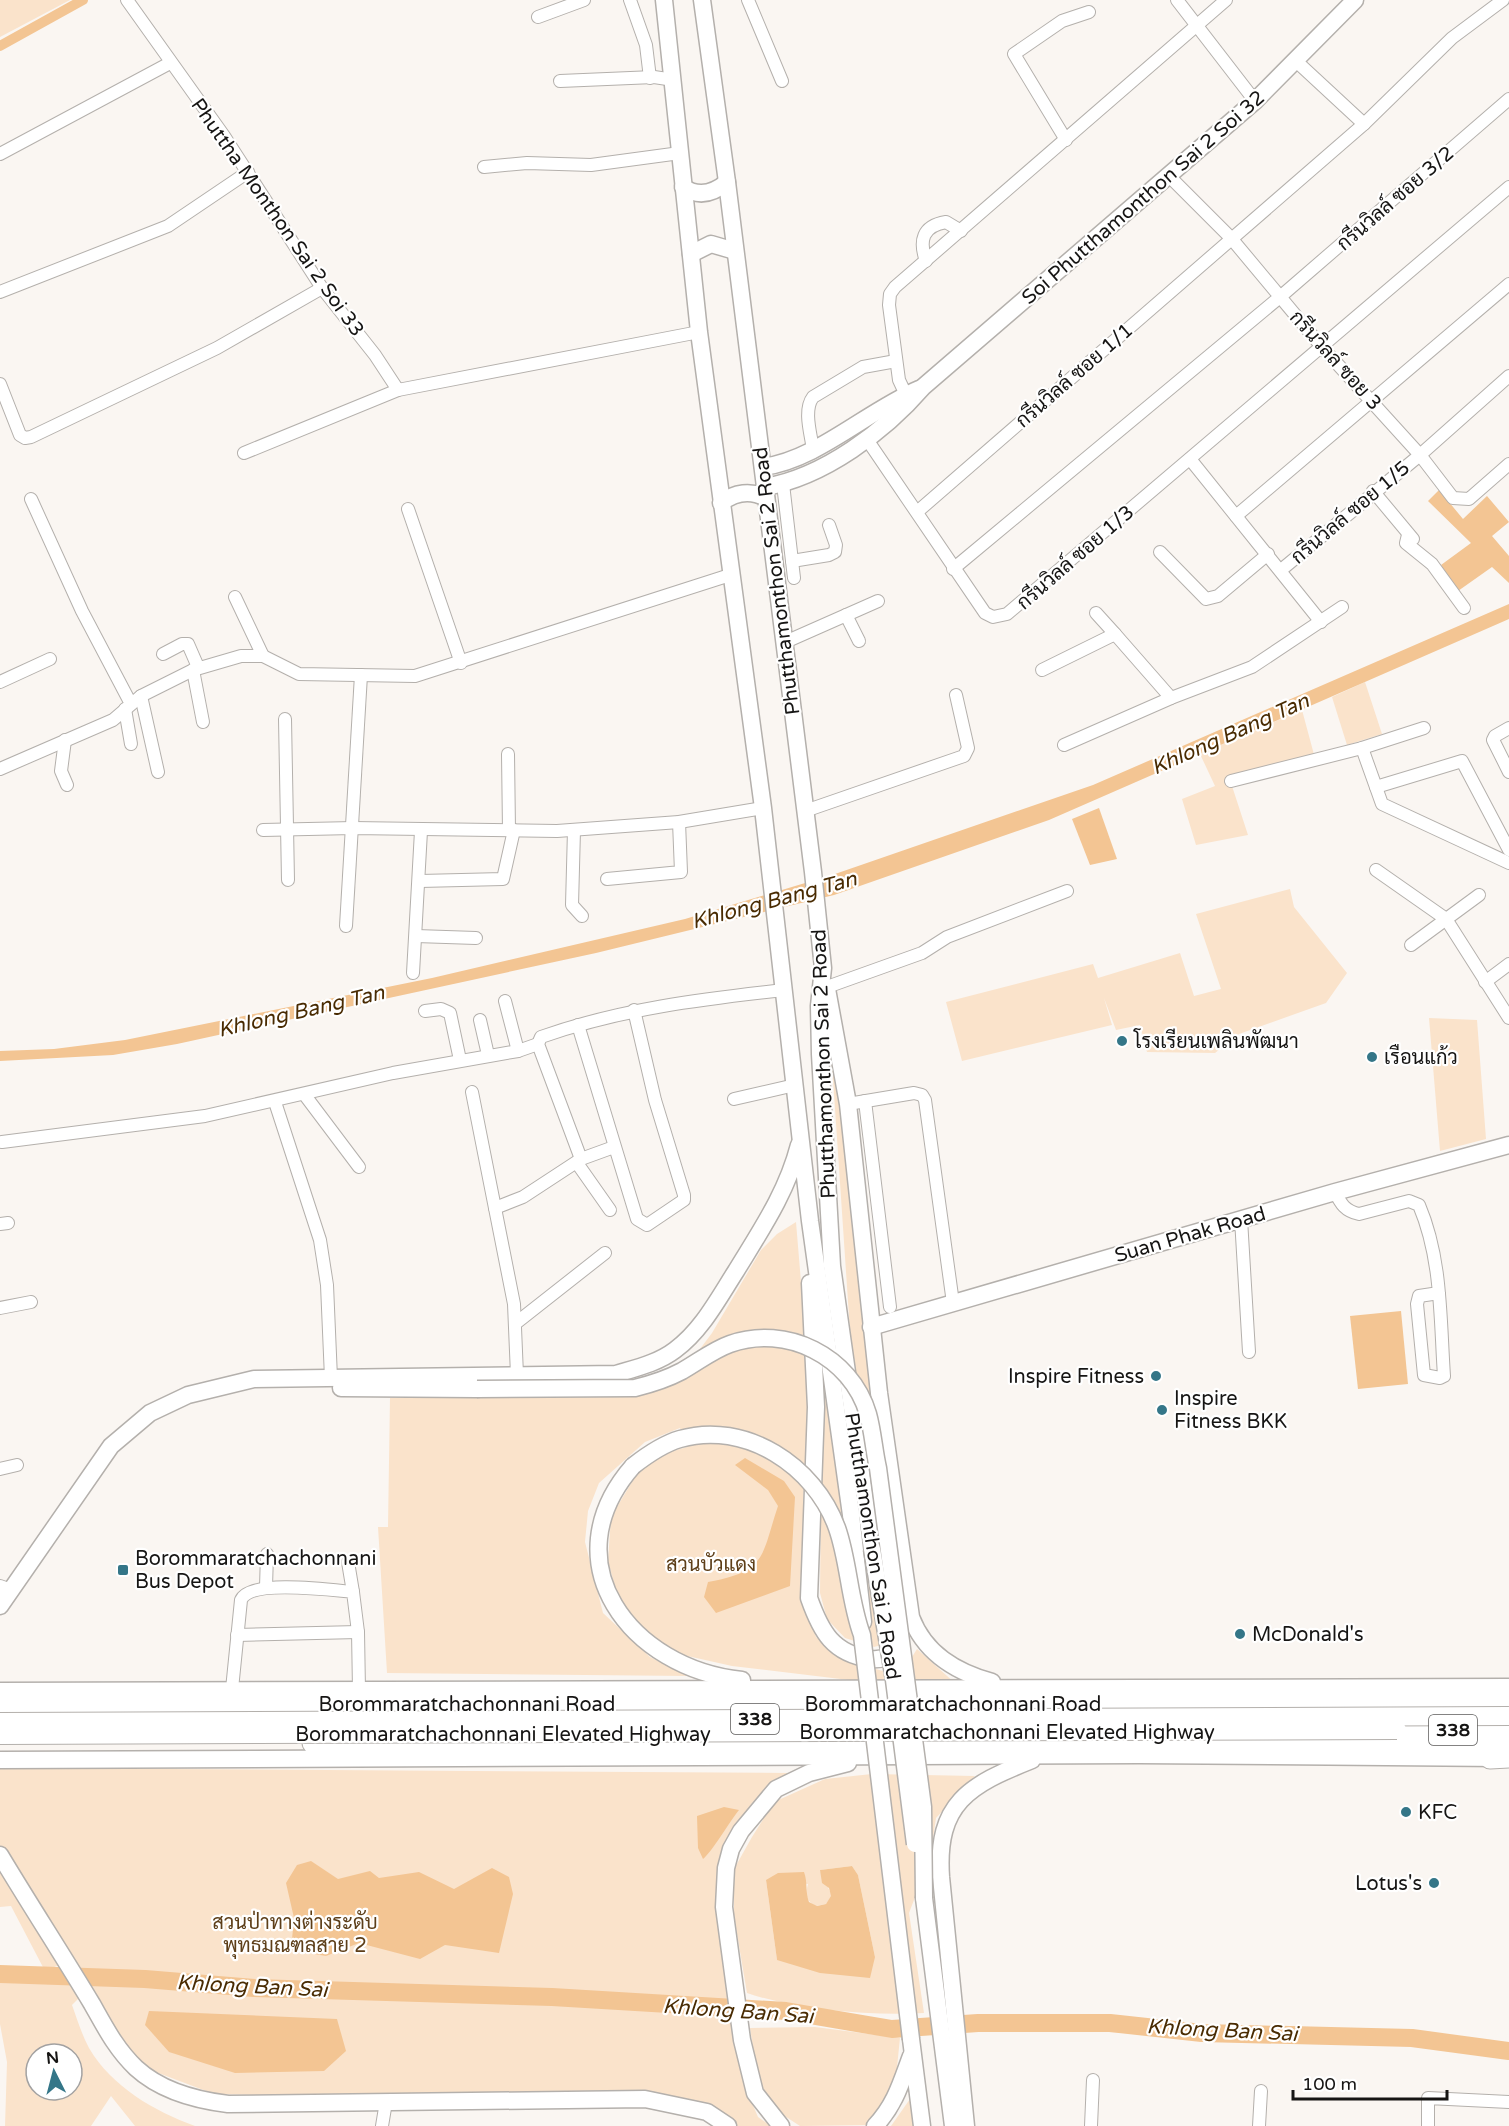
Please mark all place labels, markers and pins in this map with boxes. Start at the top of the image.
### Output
place label: โรงเรียนเพลินพัฒนา [1133,1028,1299,1054]
marker: โรงเรียนเพลินพัฒนา [1115,1034,1129,1048]
place label: เรือนแก้ว [1384,1043,1458,1070]
marker: เรือนแก้ว [1365,1050,1379,1064]
place label: Inspire Fitness [1008,1365,1144,1389]
marker: Inspire Fitness [1149,1369,1163,1383]
place label: Inspire Fitness BKK [1174,1387,1287,1434]
marker: Inspire Fitness BKK [1155,1403,1169,1417]
place label: Borommaratchachonnani Bus Depot [135,1547,376,1594]
marker: Borommaratchachonnani Bus Depot [116,1563,130,1577]
place label: McDonald's [1252,1623,1364,1647]
marker: McDonald's [1233,1627,1247,1641]
place label: KFC [1418,1801,1457,1825]
marker: KFC [1399,1805,1413,1819]
place label: Lotus's [1355,1872,1422,1896]
marker: Lotus's [1427,1876,1441,1890]

